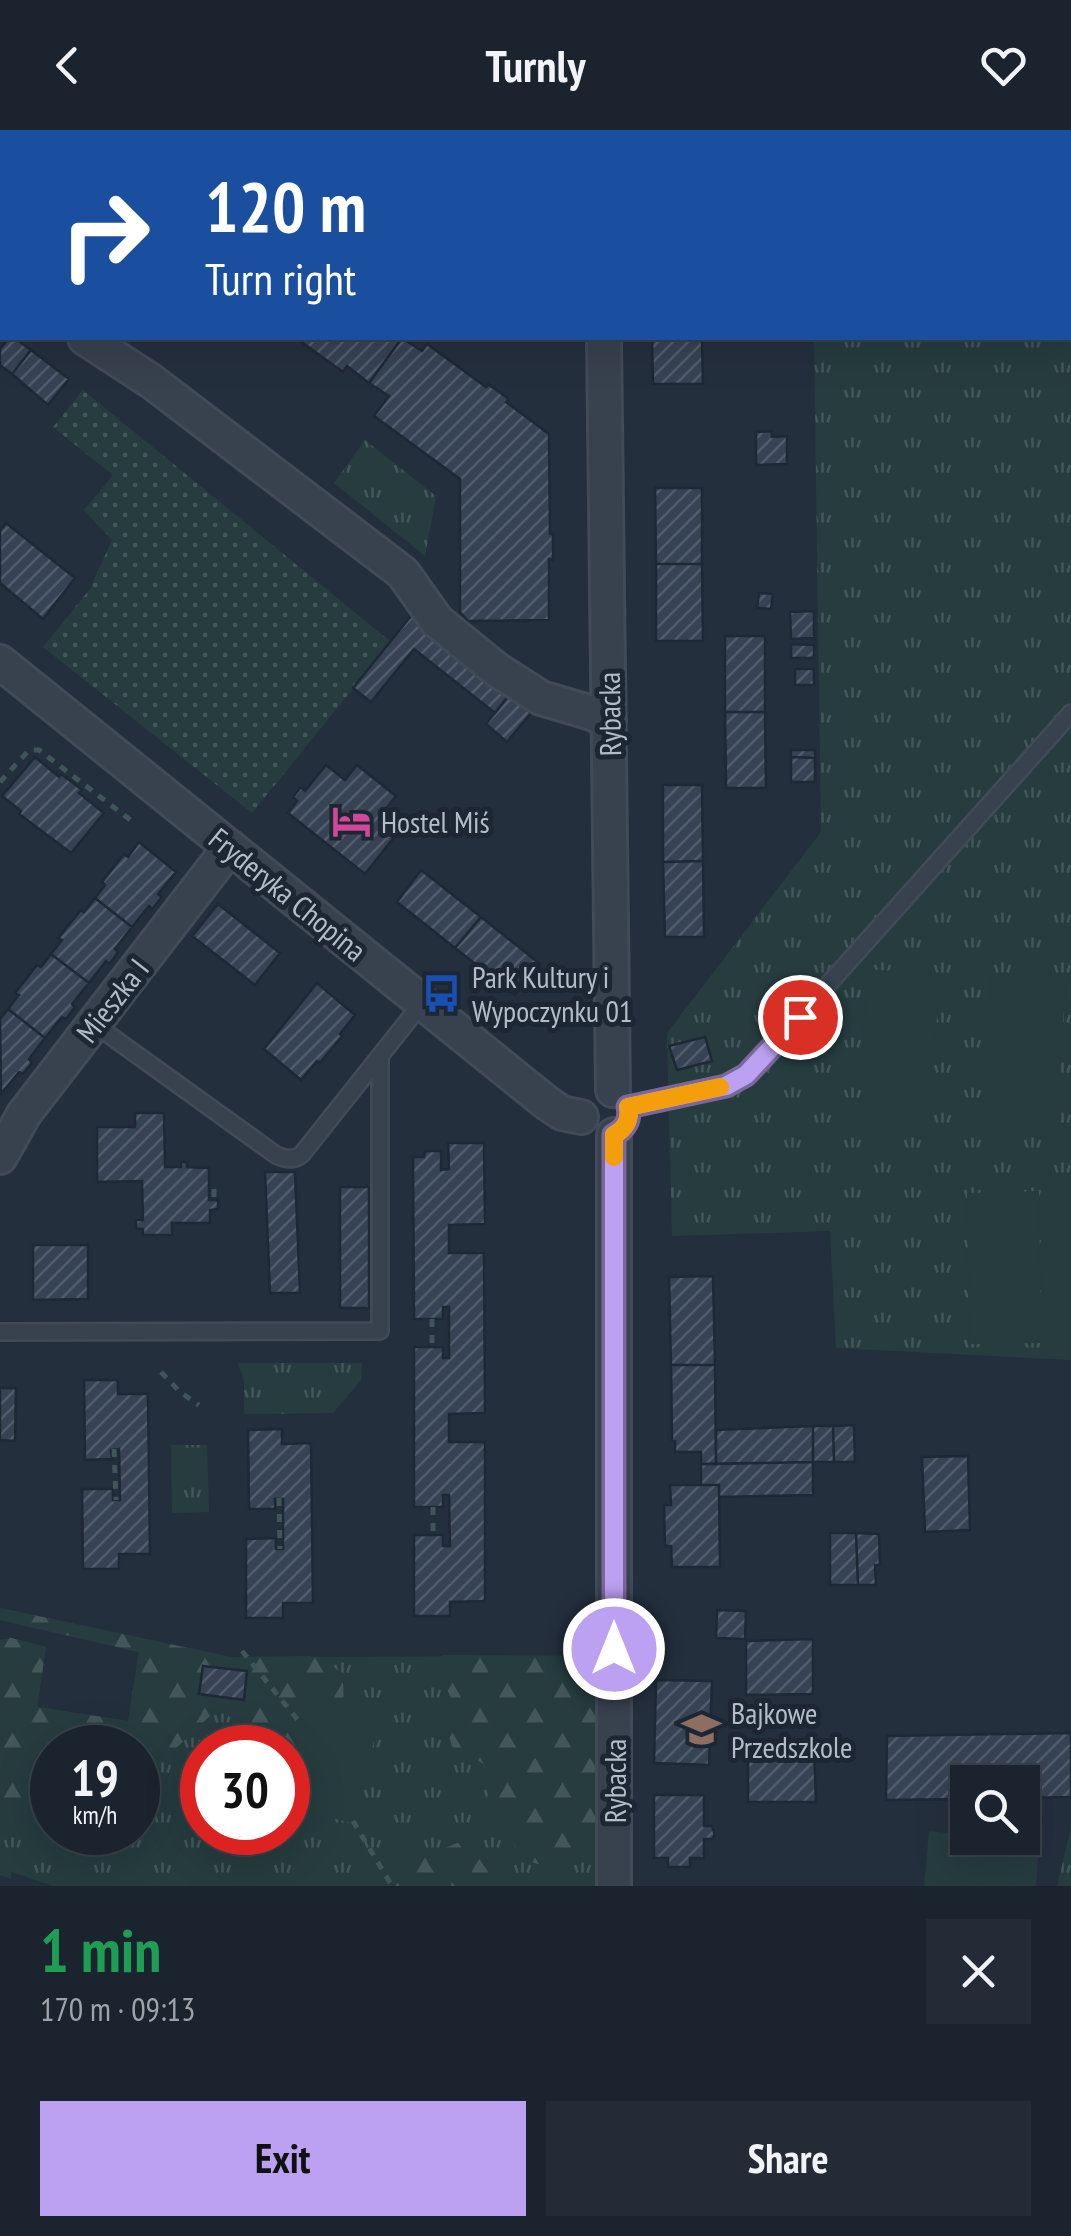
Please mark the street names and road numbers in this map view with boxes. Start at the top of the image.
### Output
street label: Rybacka [589,672,629,756]
street label: Fryderyka Chopina [201,819,375,969]
street label: Mieszka I [67,950,157,1050]
street label: Rybacka [595,1739,634,1823]

